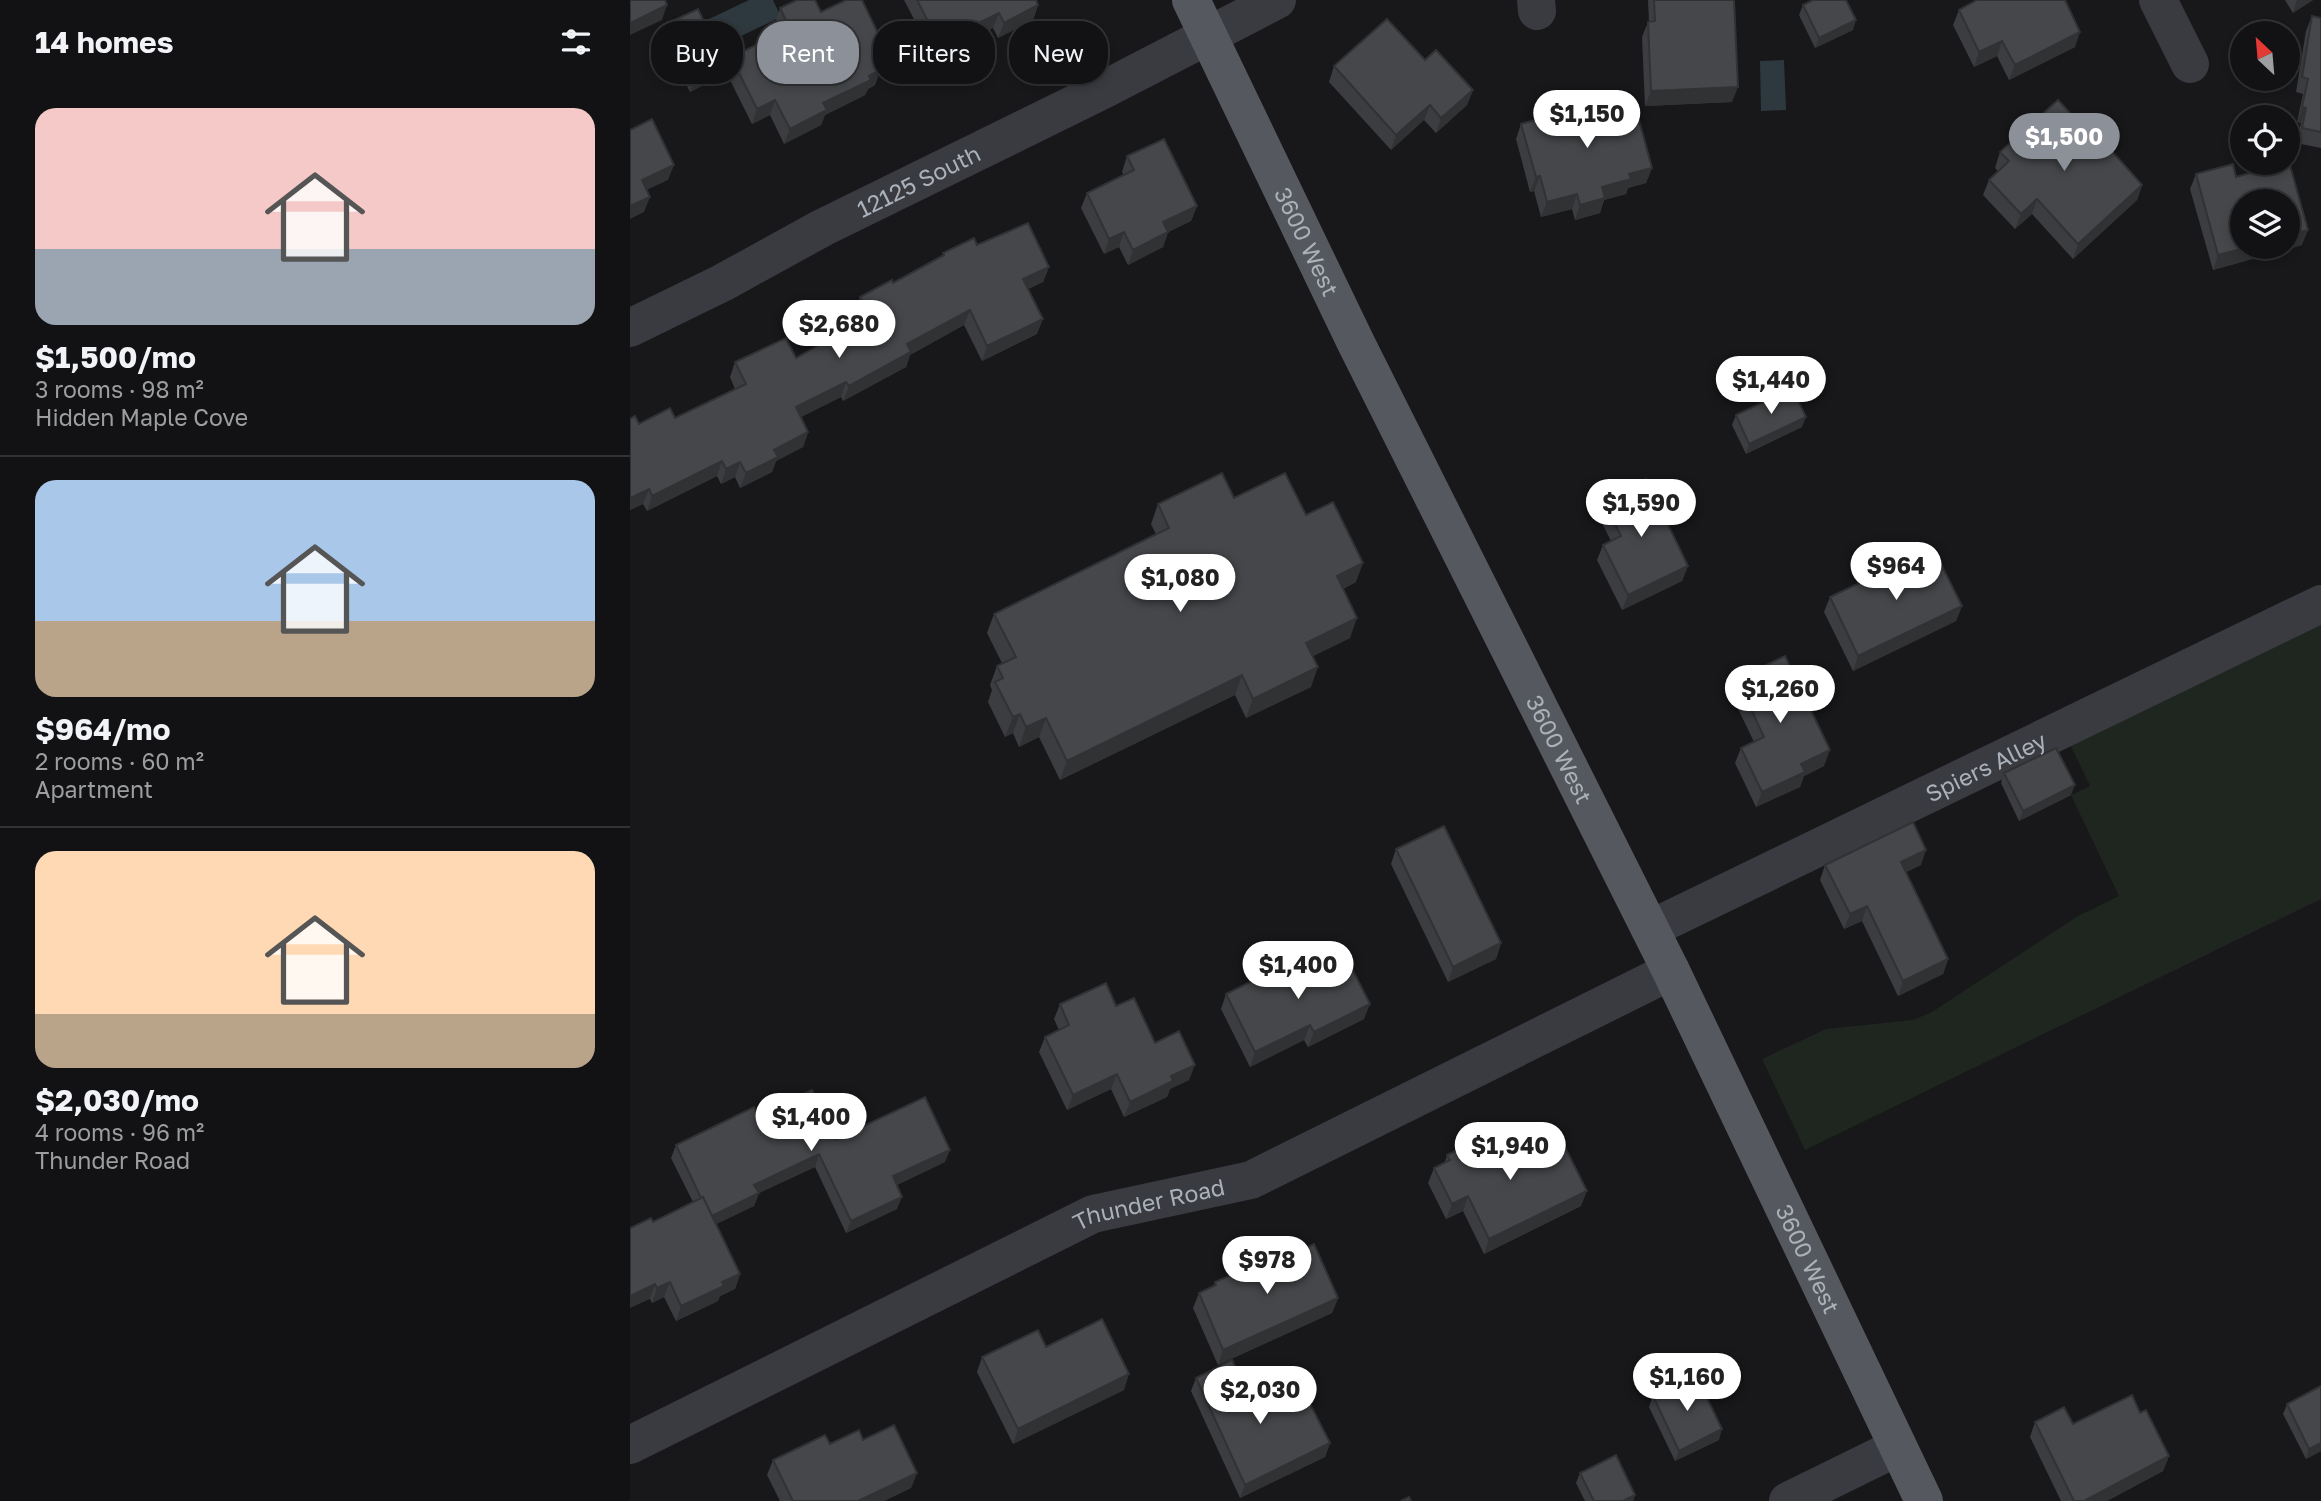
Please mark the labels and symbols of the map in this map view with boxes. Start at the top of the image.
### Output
north arrow [2230,21,2300,91]
pin: $1,150 [1530,90,1644,150]
pin: $1,500 [2007,114,2121,173]
street label: 12125 South [852,139,985,223]
street label: 3600 West [1269,182,1345,301]
pin: $2,680 [782,300,896,360]
pin: $1,440 [1714,356,1828,416]
pin: $1,590 [1584,480,1698,539]
pin: $964 [1855,542,1937,602]
pin: $1,080 [1123,554,1237,614]
pin: $1,260 [1723,666,1837,725]
street label: 3600 West [1521,690,1599,808]
street label: Spiers Alley [1921,725,2051,807]
pin: $1,400 [1241,942,1355,1001]
pin: $1,400 [754,1094,868,1153]
pin: $1,940 [1453,1122,1567,1182]
street label: Thunder Road [1068,1172,1227,1236]
street label: 3600 West [1770,1200,1846,1318]
pin: $978 [1226,1236,1308,1296]
pin: $1,160 [1630,1354,1744,1413]
pin: $2,030 [1203,1366,1317,1426]

